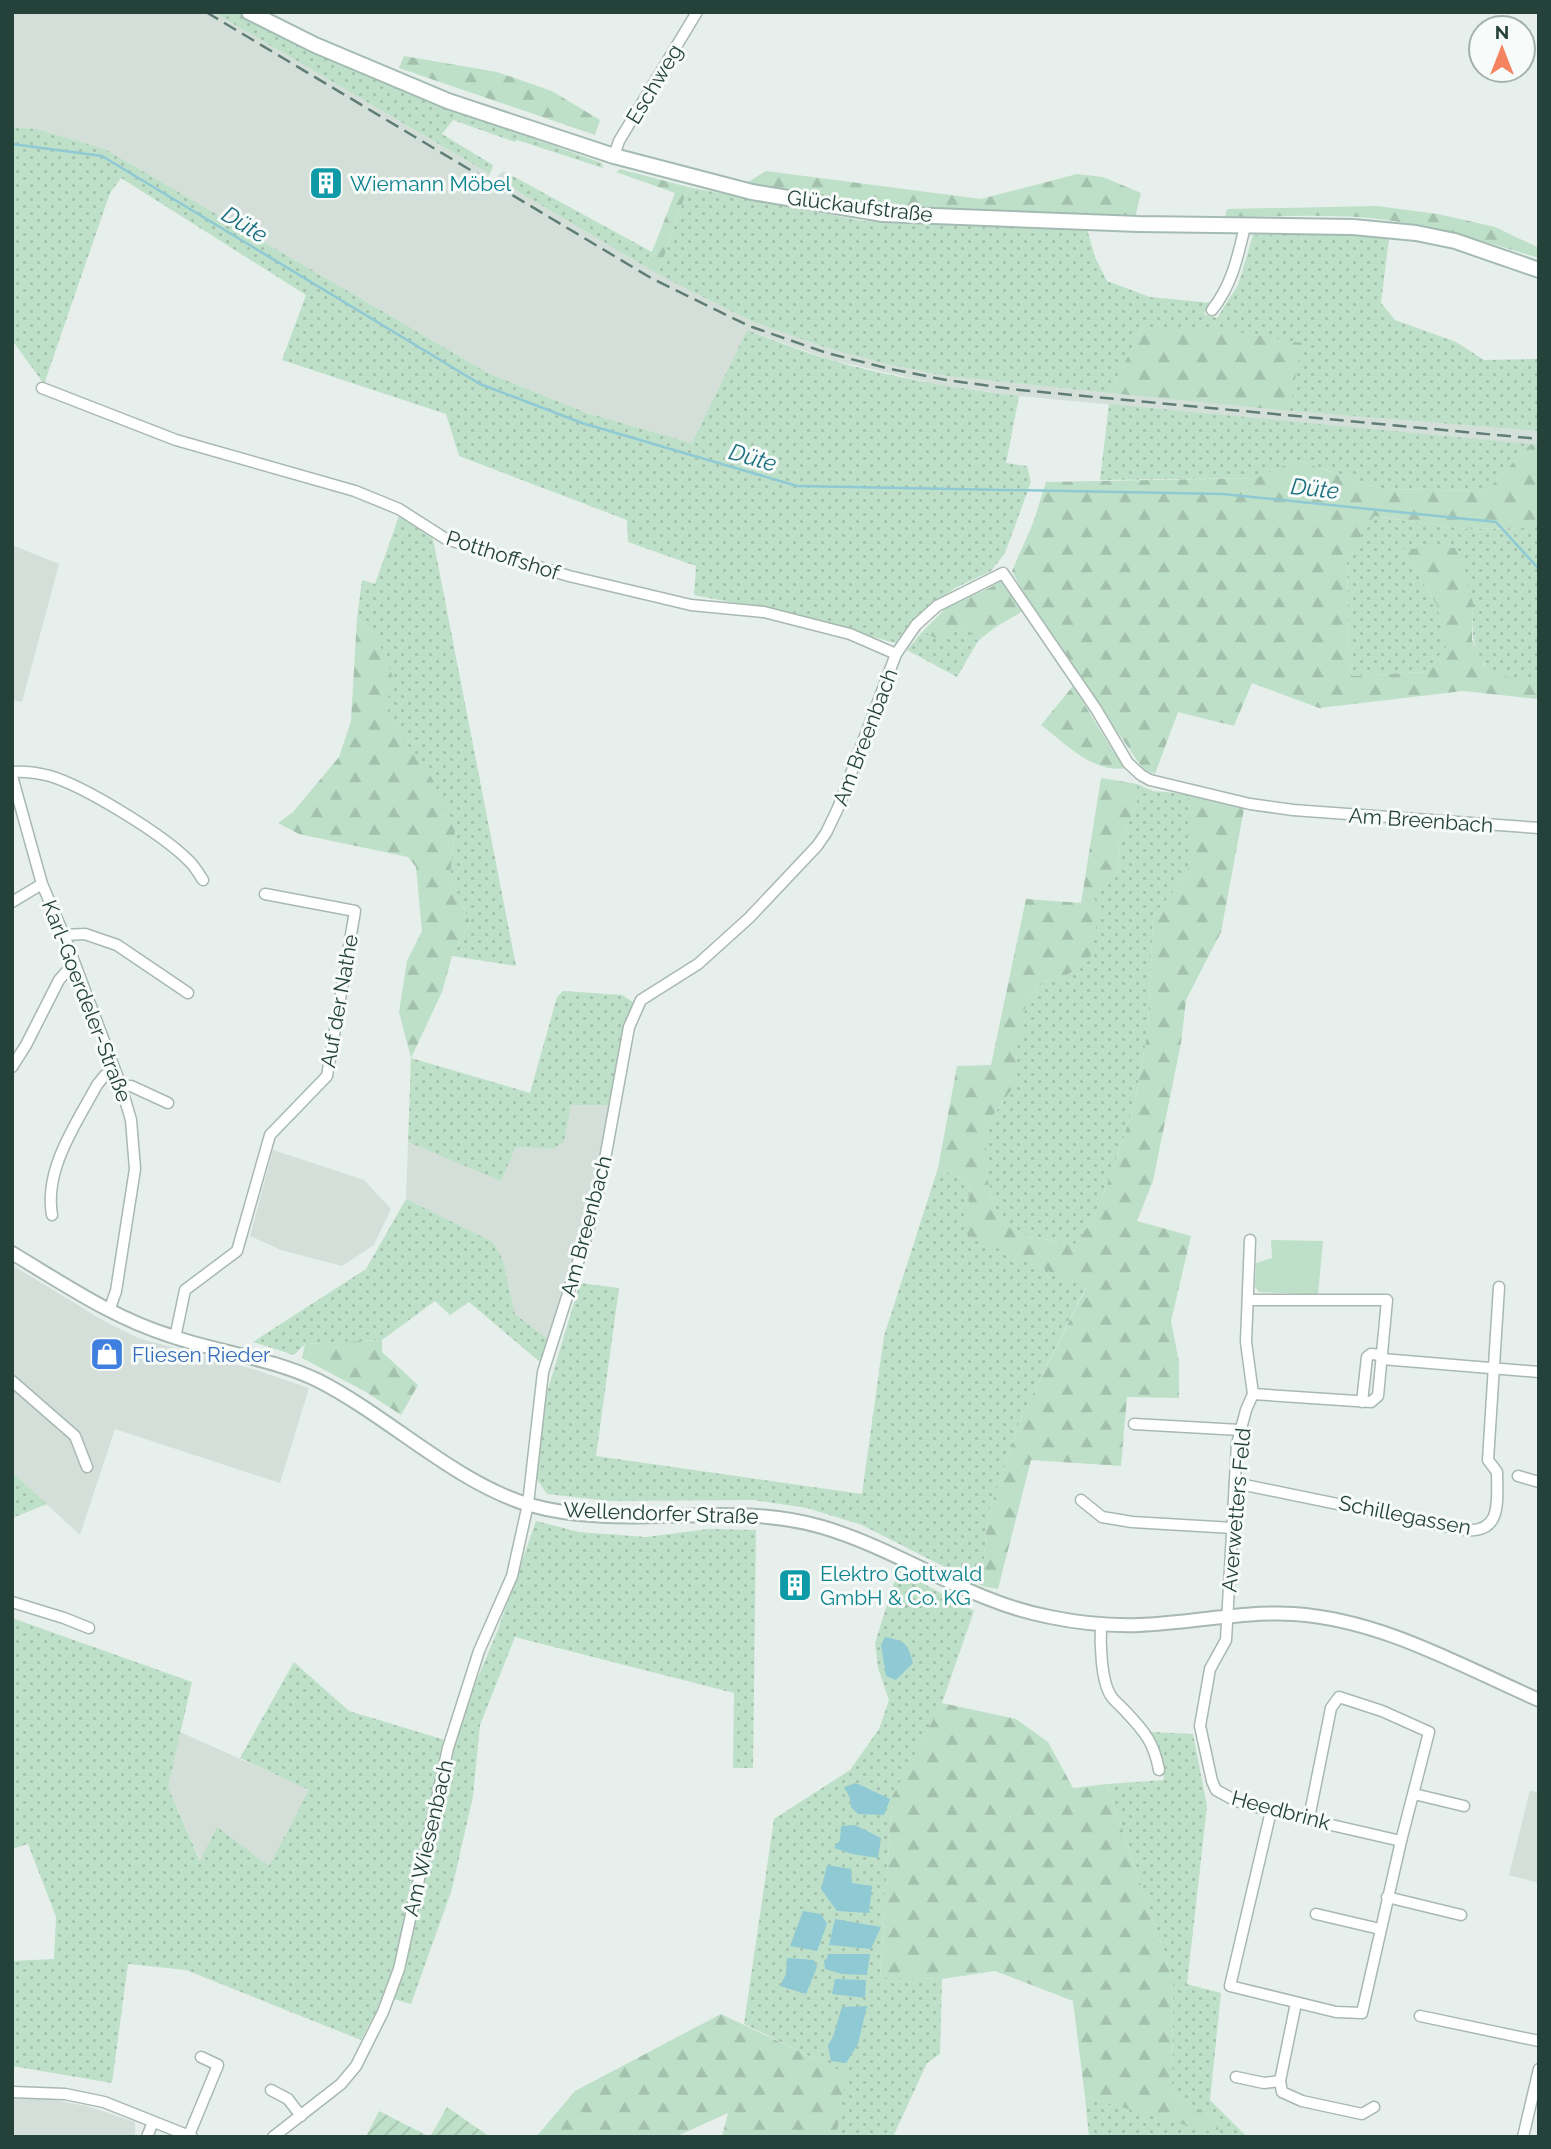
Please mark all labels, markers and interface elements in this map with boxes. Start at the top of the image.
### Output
north arrow [1467,14,1537,84]
text: N [1495,21,1509,43]
street label: Eschweg [621,40,687,128]
building icon: Wiemann Möbel [307,164,345,202]
place label: Wiemann Möbel [350,171,511,196]
street label: Glückaufstraße [786,185,934,227]
water label: Düte [217,200,273,248]
water label: Düte [726,437,780,477]
water label: Düte [1290,472,1340,504]
street label: Potthoffshof [443,525,564,585]
street label: Am Breenbach [827,665,903,809]
street label: Am Breenbach [1348,802,1494,838]
street label: Karl-Goerdeler-Straße [37,896,137,1106]
street label: Auf der Nathe [315,932,363,1070]
street label: Am Breenbach [555,1153,617,1299]
shop icon: Fliesen Rieder [88,1335,126,1373]
place label: Fliesen Rieder [132,1342,271,1367]
street label: Averwetters Feld [1216,1427,1256,1593]
street label: Schillegassen [1337,1490,1473,1540]
street label: Wellendorfer Straße [563,1497,759,1529]
place label: Elektro Gottwald GmbH & Co. KG [820,1561,982,1610]
building icon: Elektro Gottwald GmbH & Co. KG [776,1566,814,1604]
street label: Am Wiesenbach [398,1757,458,1919]
street label: Heedbrink [1229,1785,1333,1835]

